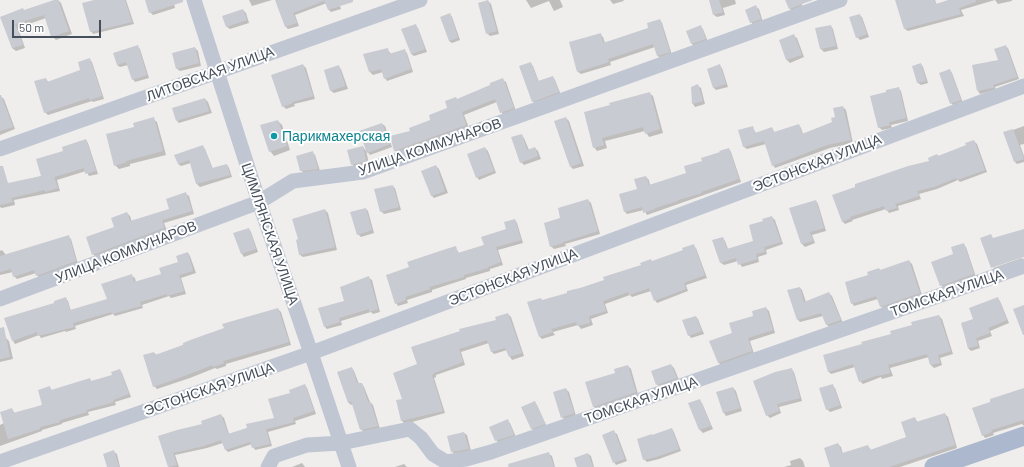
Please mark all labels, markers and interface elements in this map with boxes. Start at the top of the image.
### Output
scale bar [14,12,103,38]
text: 50 m [19,20,44,34]
street label: ЛИТОВСКАЯ УЛИЦА [144,43,276,105]
street label: УЛИЦА КОММУНАРОВ [356,115,504,179]
place label: Парикмахерская [282,128,390,144]
marker: Парикмахерская [269,131,279,141]
street label: ЭСТОНСКАЯ УЛИЦА [750,131,884,195]
street label: ЦИМЛЯНСКАЯ УЛИЦА [238,161,302,307]
street label: УЛИЦА КОММУНАРОВ [53,217,199,287]
street label: ЭСТОНСКАЯ УЛИЦА [446,245,580,309]
street label: ТОМСКАЯ УЛИЦА [888,266,1006,320]
street label: ЭСТОНСКАЯ УЛИЦА [142,359,276,419]
street label: ТОМСКАЯ УЛИЦА [582,373,700,427]

